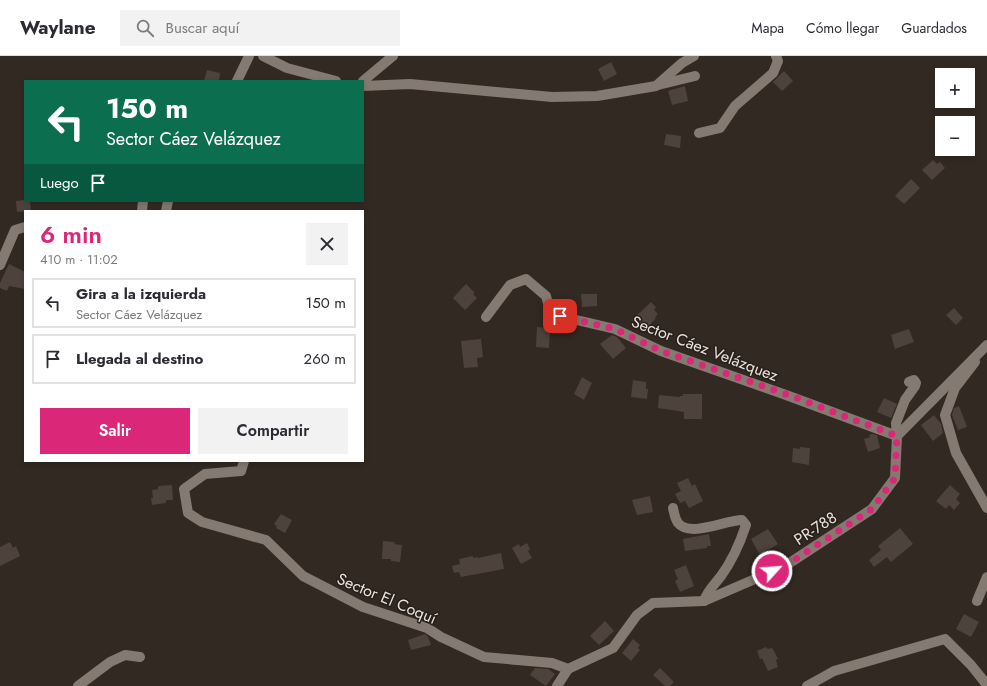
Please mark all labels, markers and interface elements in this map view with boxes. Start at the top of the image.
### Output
search box [120,10,400,46]
text: Waylane [20,14,96,41]
icon: search [134,17,156,39]
text: Buscar aquí [166,17,239,39]
text: Mapa [751,18,784,38]
text: Cómo llegar [806,18,879,38]
text: Guardados [901,18,967,38]
map controls [935,68,975,156]
button: + [935,68,975,108]
text: 150 m [106,88,188,129]
icon: left [40,96,92,148]
button: − [935,116,975,156]
text: Sector Cáez Velázquez [106,126,281,152]
text: Luego [40,172,79,194]
icon: arrive [87,172,109,194]
text: 6 min [40,217,102,252]
button: close [306,223,348,265]
text: 410 m · 11:02 [40,250,118,269]
text: Gira a la izquierda [76,283,206,305]
icon: left [42,292,64,314]
text: 150 m [306,292,346,314]
pin [543,299,577,333]
text: Sector Cáez Velázquez [76,305,202,324]
icon: arrive [549,305,571,327]
street label: Sector Cáez Velázquez [628,310,782,387]
icon: arrive [42,348,64,370]
text: Llegada al destino [76,348,203,370]
text: 260 m [304,348,346,370]
button: Salir [40,408,190,454]
button: Compartir [198,408,348,454]
street label: PR-788 [789,506,841,551]
position arrow [751,550,793,592]
street label: Sector El Coquí [333,567,441,630]

